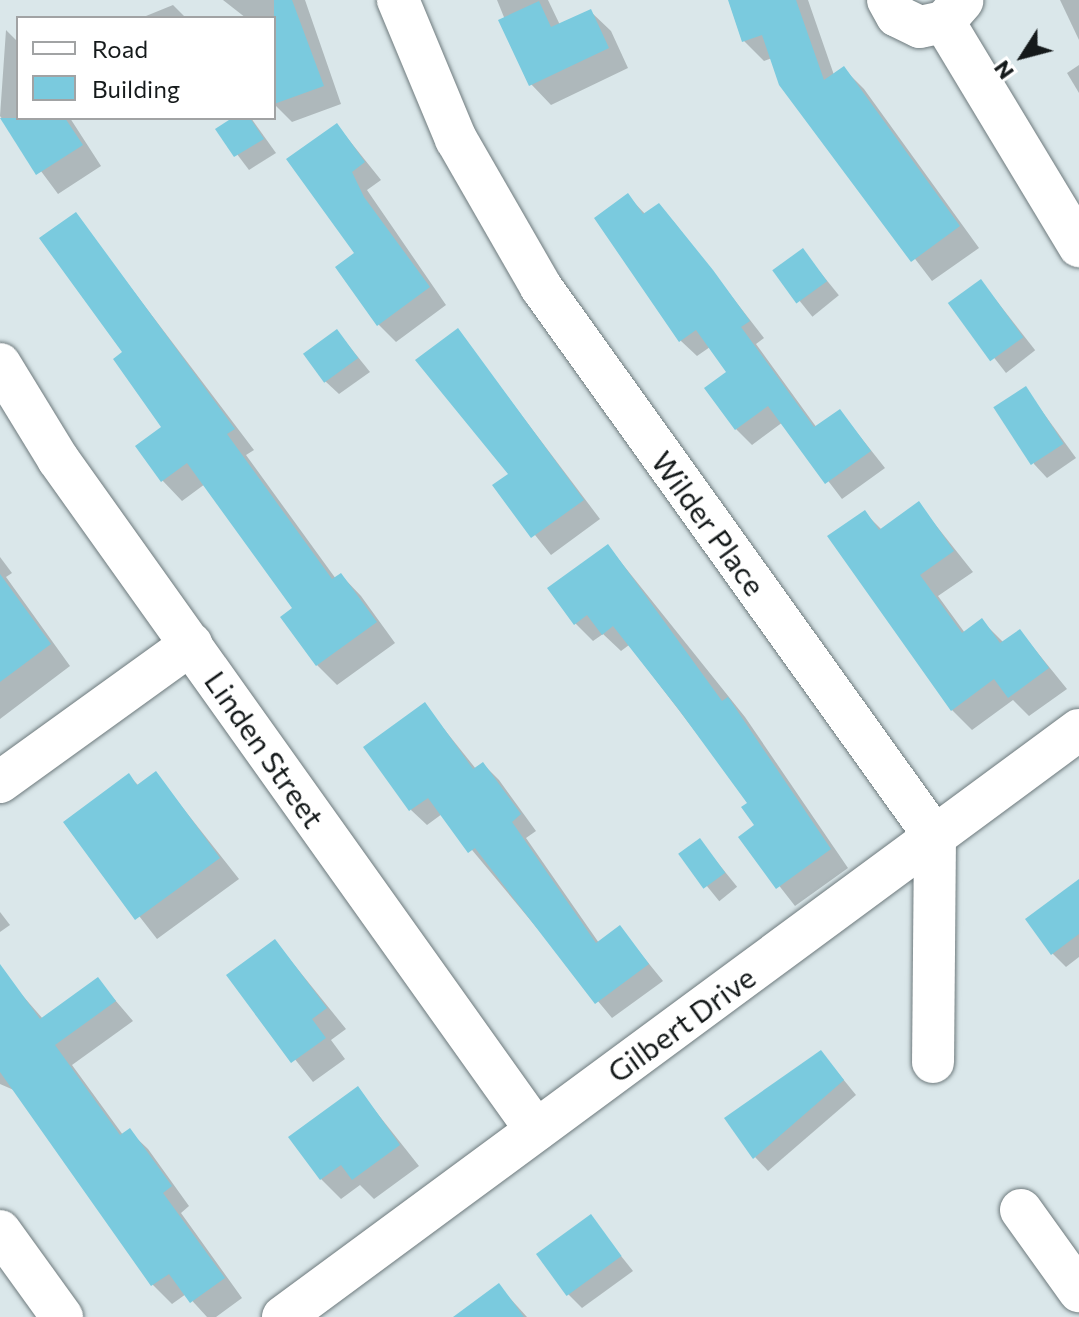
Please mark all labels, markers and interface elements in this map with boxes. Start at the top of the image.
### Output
legend [16,16,276,120]
north arrow [983,16,1063,96]
text: Road [92,34,148,63]
text: N [987,56,1019,85]
text: Building [92,74,180,103]
street label: Wilder Place [645,444,773,602]
street label: Linden Street [198,664,332,834]
street label: Gilbert Drive [600,958,762,1090]

